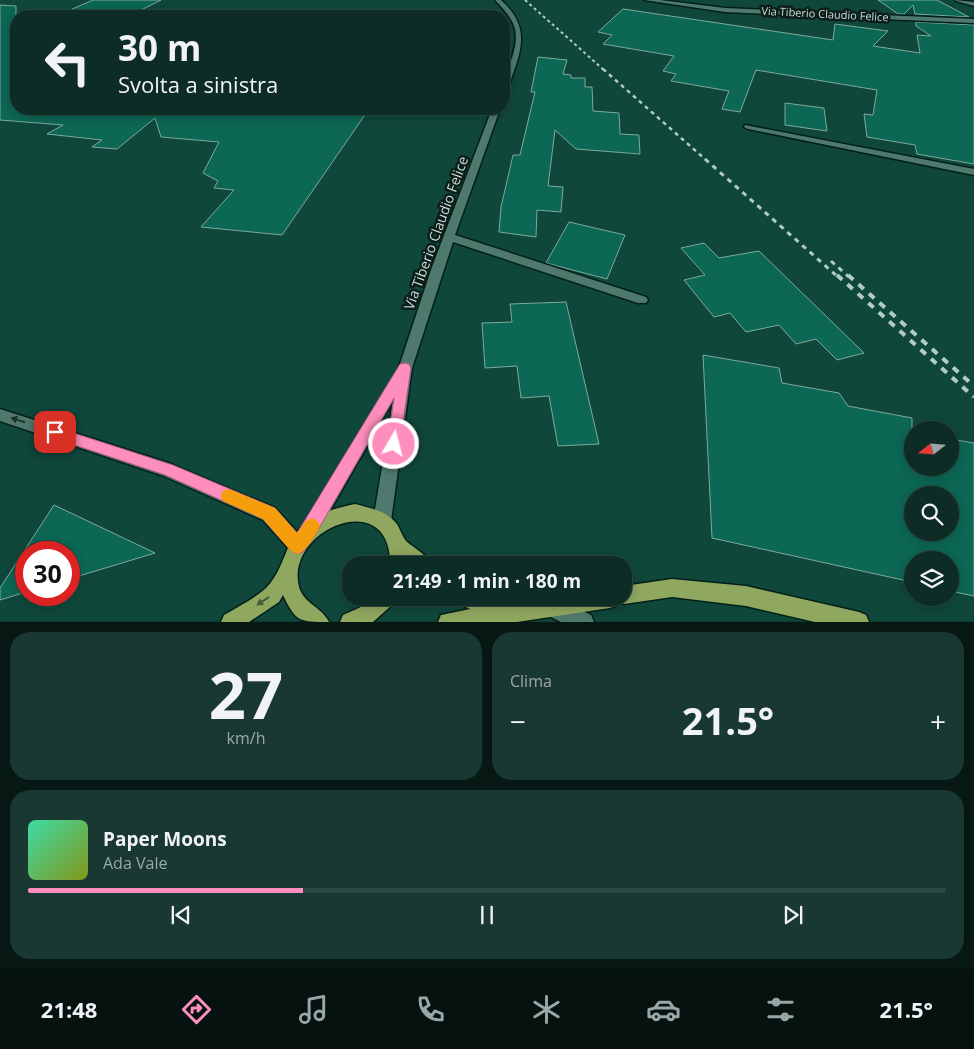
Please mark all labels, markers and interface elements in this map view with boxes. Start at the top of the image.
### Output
street label: Via Tiberio Claudio Felice [761,3,889,24]
text: 30 m [118,24,201,71]
icon: left [35,30,100,95]
text: Svolta a sinistra [118,69,278,99]
street label: Via Tiberio Claudio Felice [399,153,472,312]
pin [34,411,76,453]
one-way arrow [10,416,25,424]
position arrow [367,417,419,469]
icon: arrive [41,418,69,446]
north arrow [904,421,959,476]
map controls [904,421,959,606]
button: search [904,486,959,541]
speed limit sign: 30 [15,541,80,606]
button: layers [904,551,959,606]
text: 21:49 · 1 min · 180 m [393,568,581,594]
one-way arrow [256,596,269,606]
text: 27 [209,650,283,738]
text: Clima [510,670,552,692]
text: 21.5° [682,694,774,746]
text: − [510,702,526,740]
text: + [930,702,946,740]
text: km/h [227,727,265,749]
text: Paper Moons [103,826,227,852]
text: Ada Vale [103,852,167,874]
icon: previous [167,901,195,929]
icon: pause [473,901,501,929]
icon: next [779,901,807,929]
icon: directions [179,992,214,1027]
icon: music [296,992,331,1027]
icon: phone [413,992,448,1027]
icon: climate [529,992,564,1027]
icon: car [646,992,681,1027]
icon: filters [763,992,798,1027]
text: 21:48 [41,994,97,1024]
text: 21.5° [880,994,933,1024]

